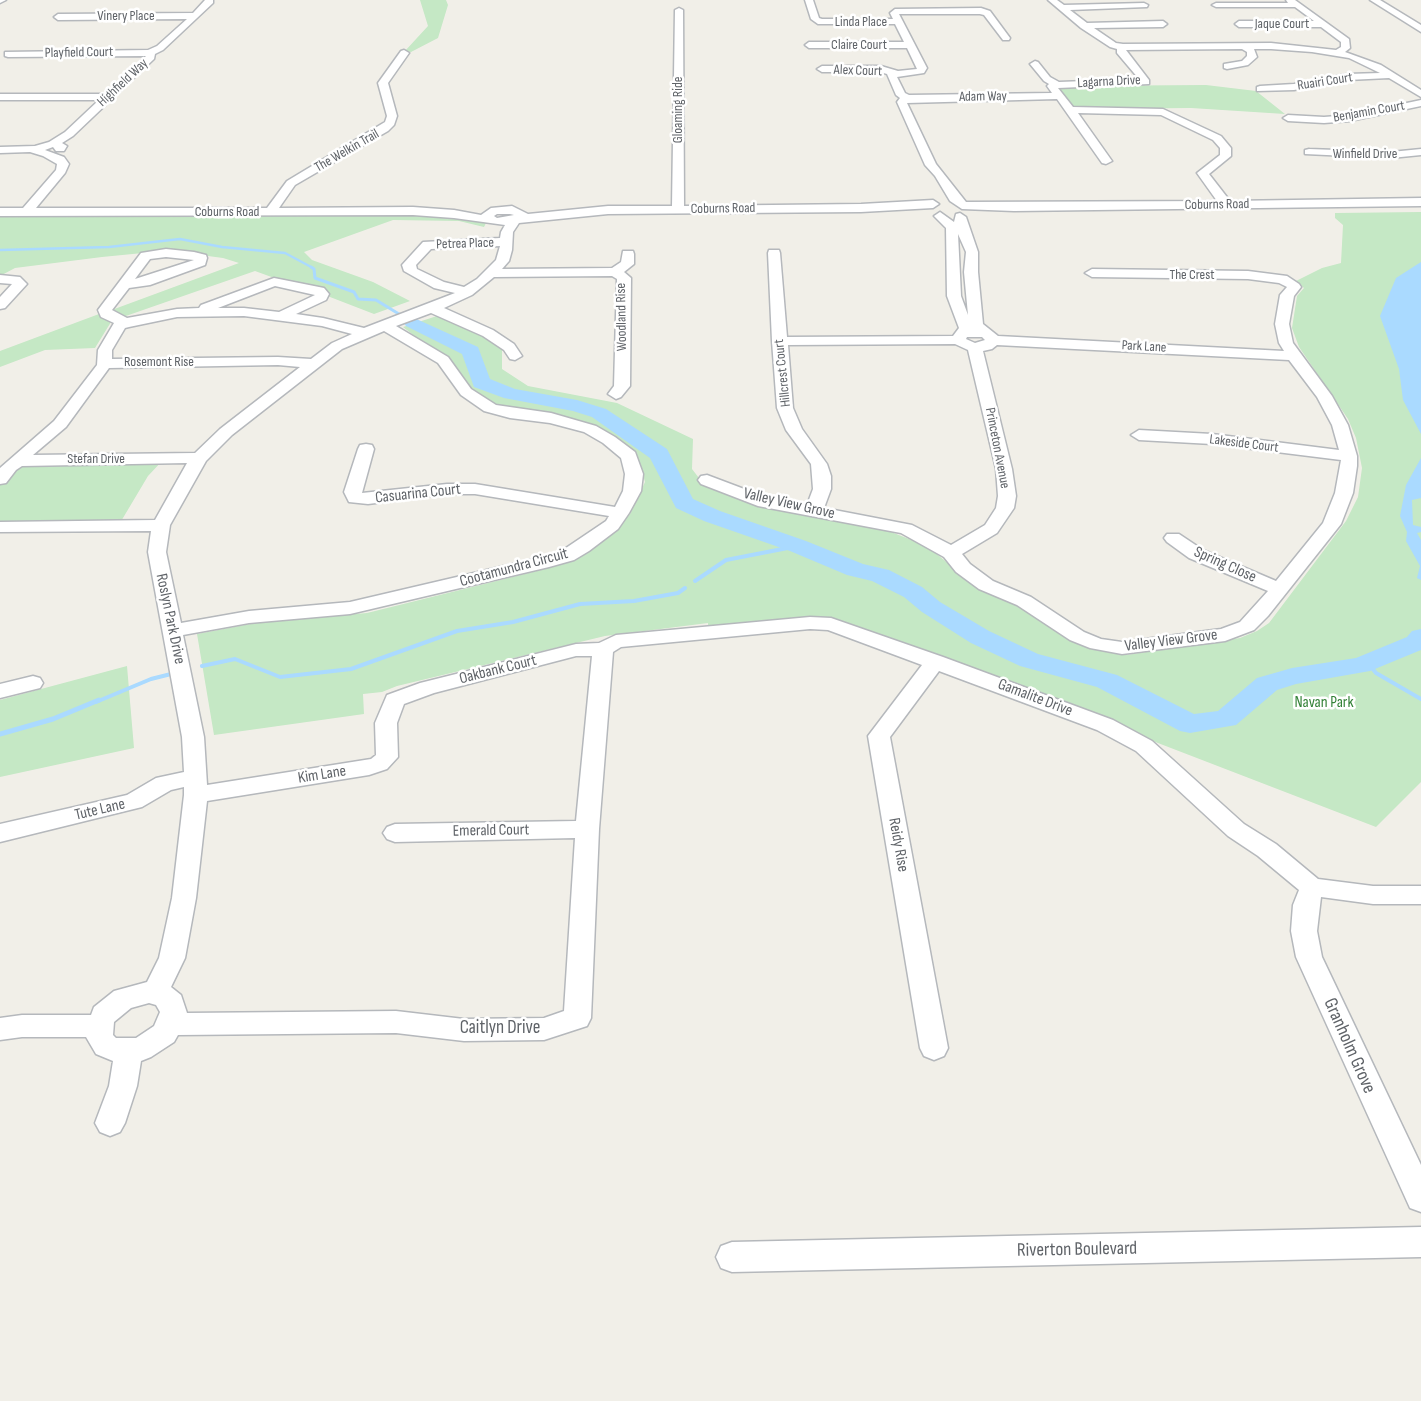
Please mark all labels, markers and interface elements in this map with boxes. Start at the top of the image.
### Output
street label: Vinery Place [97,8,155,24]
street label: Linda Place [835,14,887,30]
street label: Jaque Court [1255,16,1309,32]
street label: Claire Court [831,37,887,53]
street label: Playfield Court [45,44,113,62]
street label: Highfield Way [94,55,152,111]
street label: Alex Court [833,62,883,80]
street label: Ruairi Court [1296,69,1354,95]
street label: Lagarna Drive [1077,72,1141,92]
street label: Gloaming Ride [670,77,686,143]
street label: Adam Way [959,88,1007,106]
street label: Benjamin Court [1332,97,1406,127]
street label: The Welkin Trail [312,126,382,176]
street label: Winfield Drive [1333,146,1397,162]
street label: Coburns Road [1184,196,1250,214]
street label: Coburns Road [690,200,756,218]
street label: Coburns Road [195,204,259,220]
street label: Petrea Place [436,235,494,253]
street label: The Crest [1170,267,1214,283]
street label: Woodland Rise [613,283,631,351]
street label: Park Lane [1121,337,1167,357]
street label: Hillcrest Court [771,338,795,408]
street label: Rosemont Rise [124,354,194,370]
street label: Princeton Avenue [981,406,1013,490]
street label: Lakeside Court [1209,431,1279,457]
street label: Stefan Drive [67,451,125,467]
street label: Casuarina Court [374,480,462,508]
street label: Valley View Grove [741,484,837,524]
street label: Spring Close [1191,543,1259,587]
street label: Cootamundra Circuit [458,544,570,592]
street label: Roslyn Park Drive [151,572,189,666]
street label: Valley View Grove [1124,626,1218,656]
street label: Oakbank Court [457,651,539,689]
street label: Gamalite Drive [995,675,1075,721]
park label: Navan Park [1294,693,1354,713]
street label: Kim Lane [297,762,347,788]
street label: Tute Lane [73,795,127,825]
street label: Reidy Rise [884,816,912,874]
street label: Emerald Court [453,821,529,841]
street label: Granholm Grove [1318,995,1380,1097]
street label: Caitlyn Drive [460,1017,540,1039]
street label: Riverton Boulevard [1017,1238,1137,1262]

